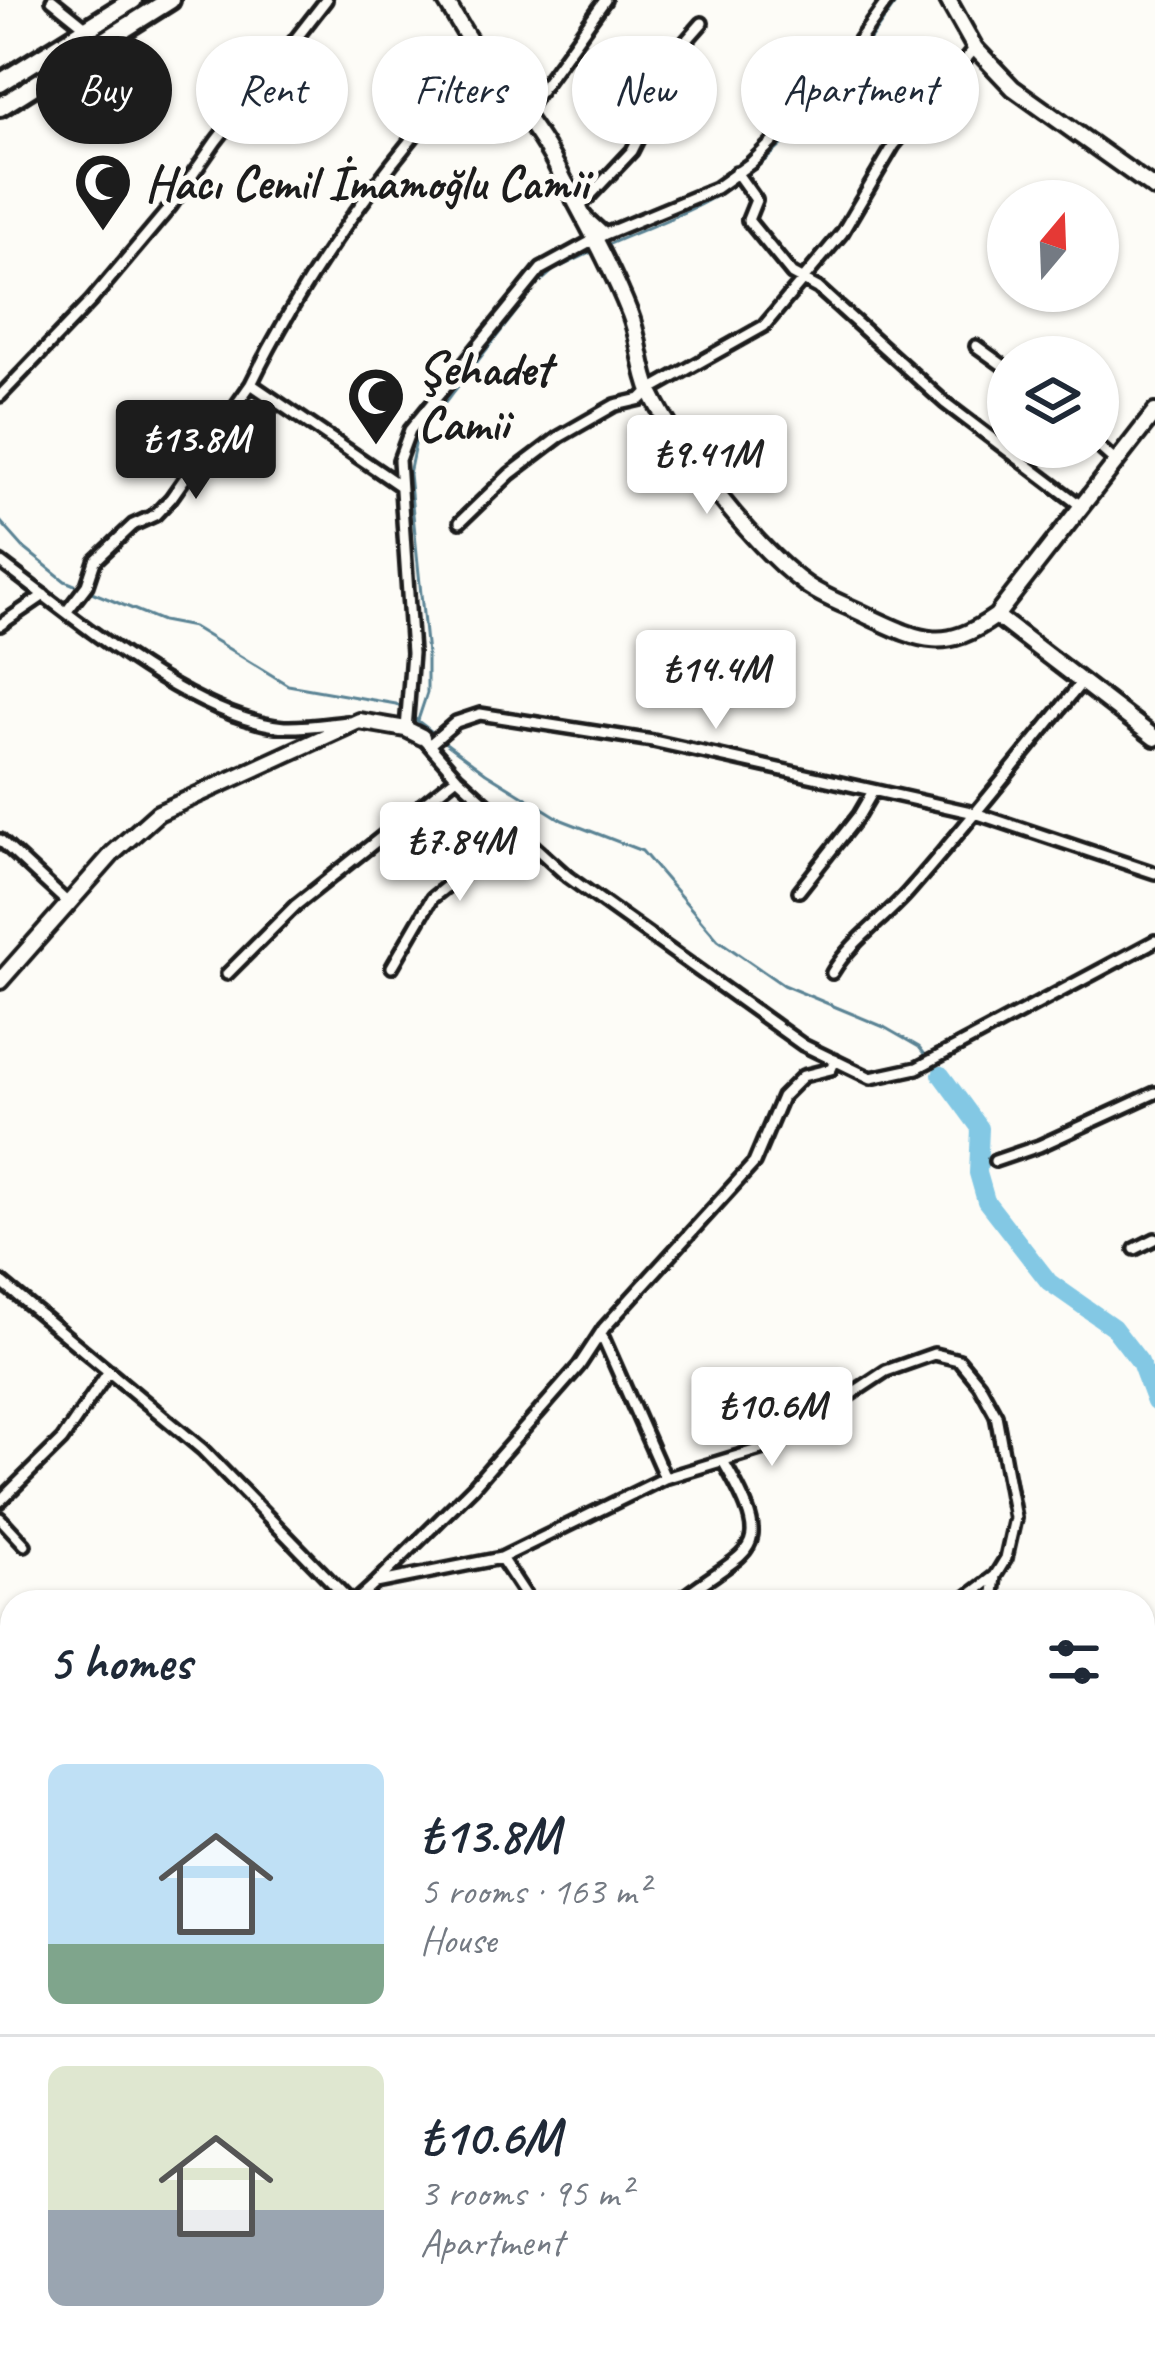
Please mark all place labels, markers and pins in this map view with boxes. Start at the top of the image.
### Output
mosque icon: Hacı Cemil İmamoğlu Camii [72,151,134,233]
place label: Hacı Cemil İmamoğlu Camii [145,153,594,213]
place label: Şehadet Camii [418,339,558,454]
mosque icon: Şehadet Camii [345,365,407,447]
pin: ₺13.8M [98,400,294,502]
pin: ₺9.41M [609,415,805,517]
pin: ₺14.4M [618,630,814,732]
pin: ₺7.84M [362,802,558,904]
pin: ₺10.6M [674,1367,870,1469]

